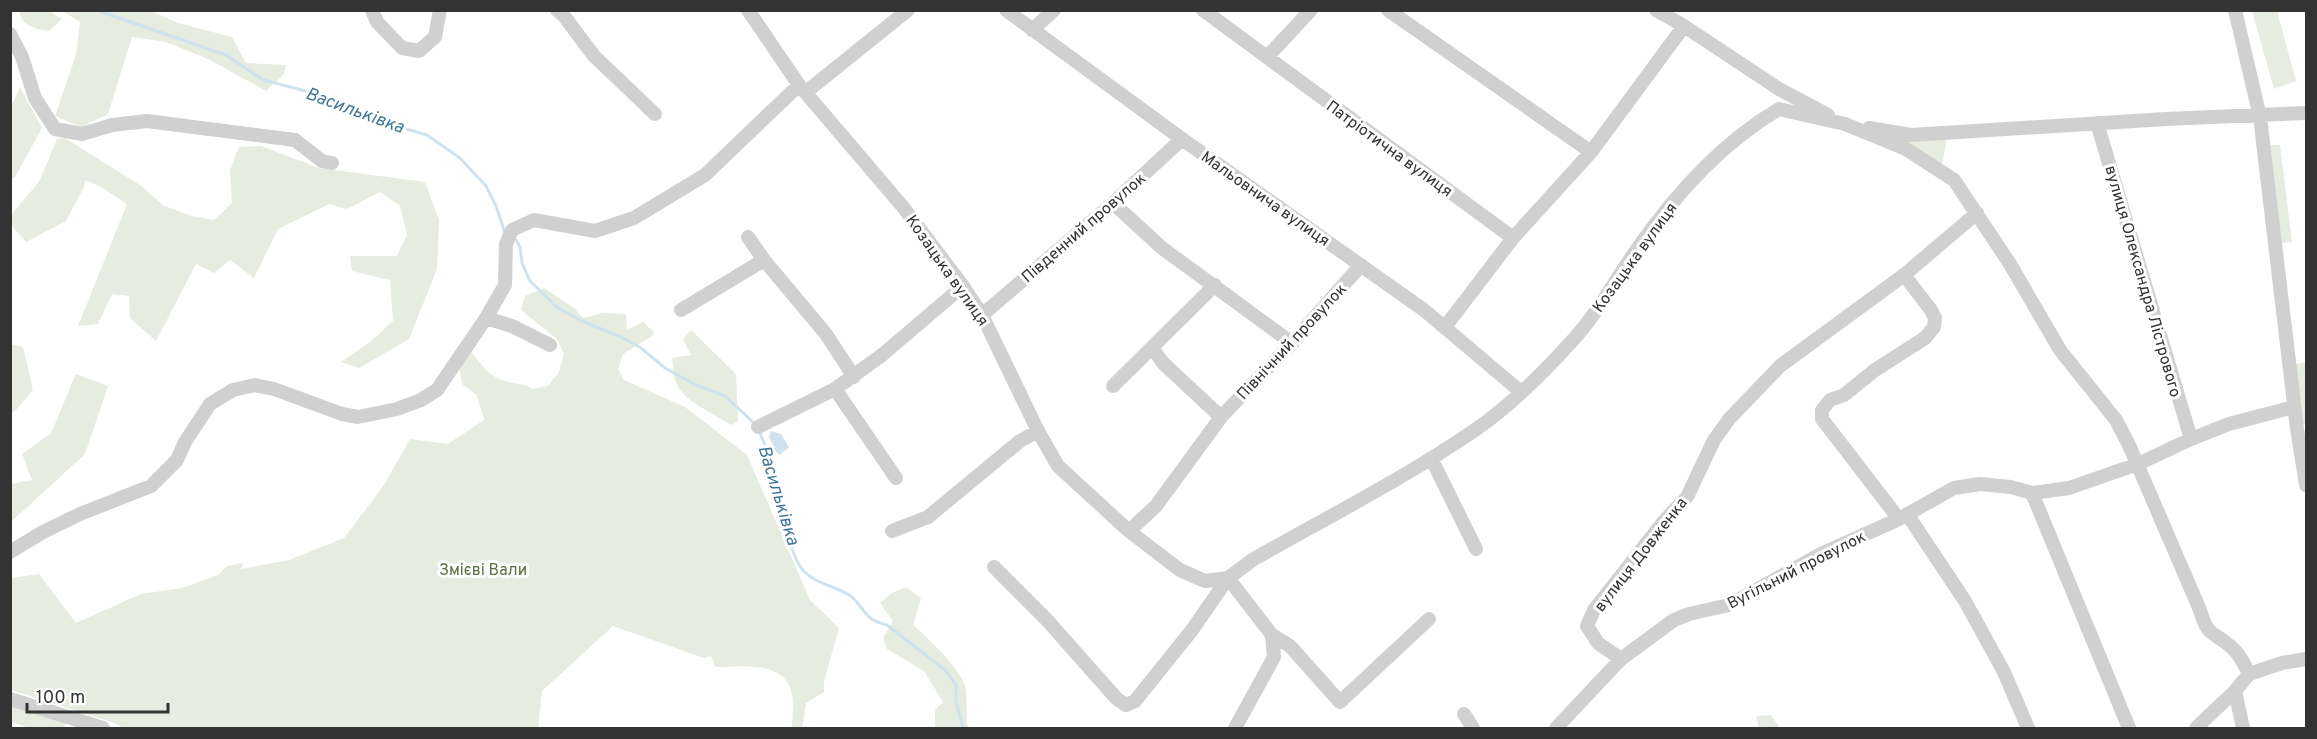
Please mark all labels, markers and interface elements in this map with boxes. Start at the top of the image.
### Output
water label: Васильківка [302,83,408,140]
street label: Патріотична вулиця [1322,97,1456,202]
street label: Мальовнича вулиця [1197,148,1333,252]
street label: вулиця Олександра Лістрового [2099,163,2185,400]
street label: Південний провулок [1018,169,1150,288]
street label: Козацька вулиця [1589,199,1682,317]
street label: Козацька вулиця [901,212,992,331]
street label: Північний провулок [1233,280,1352,405]
water label: Васильківка [751,443,804,549]
street label: вулиця Довженка [1591,494,1692,616]
street label: Вугільний провулок [1724,527,1869,614]
park label: Змієві Вали [439,561,527,581]
scale bar [27,676,168,714]
text: 100 m [36,687,85,710]

